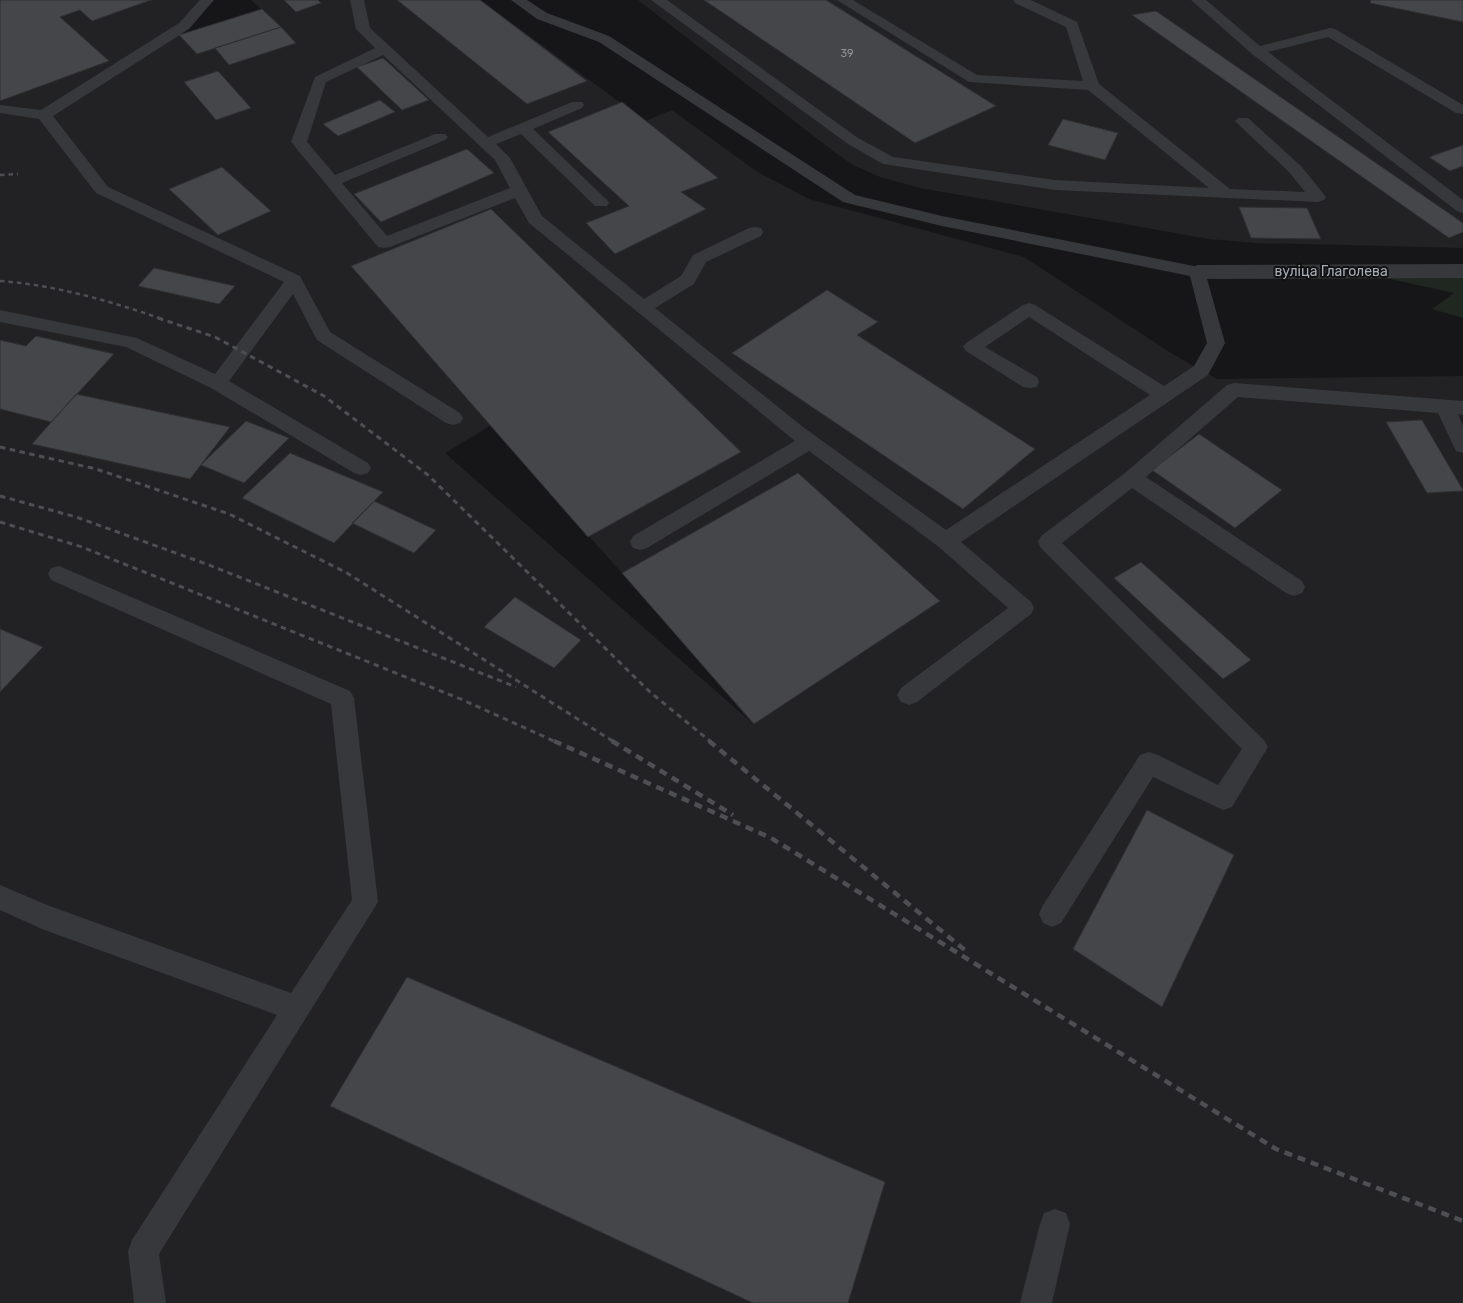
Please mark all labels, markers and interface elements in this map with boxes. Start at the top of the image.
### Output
house number: 39 [840,47,854,60]
street label: вуліца Глаголева [1274,263,1388,280]

